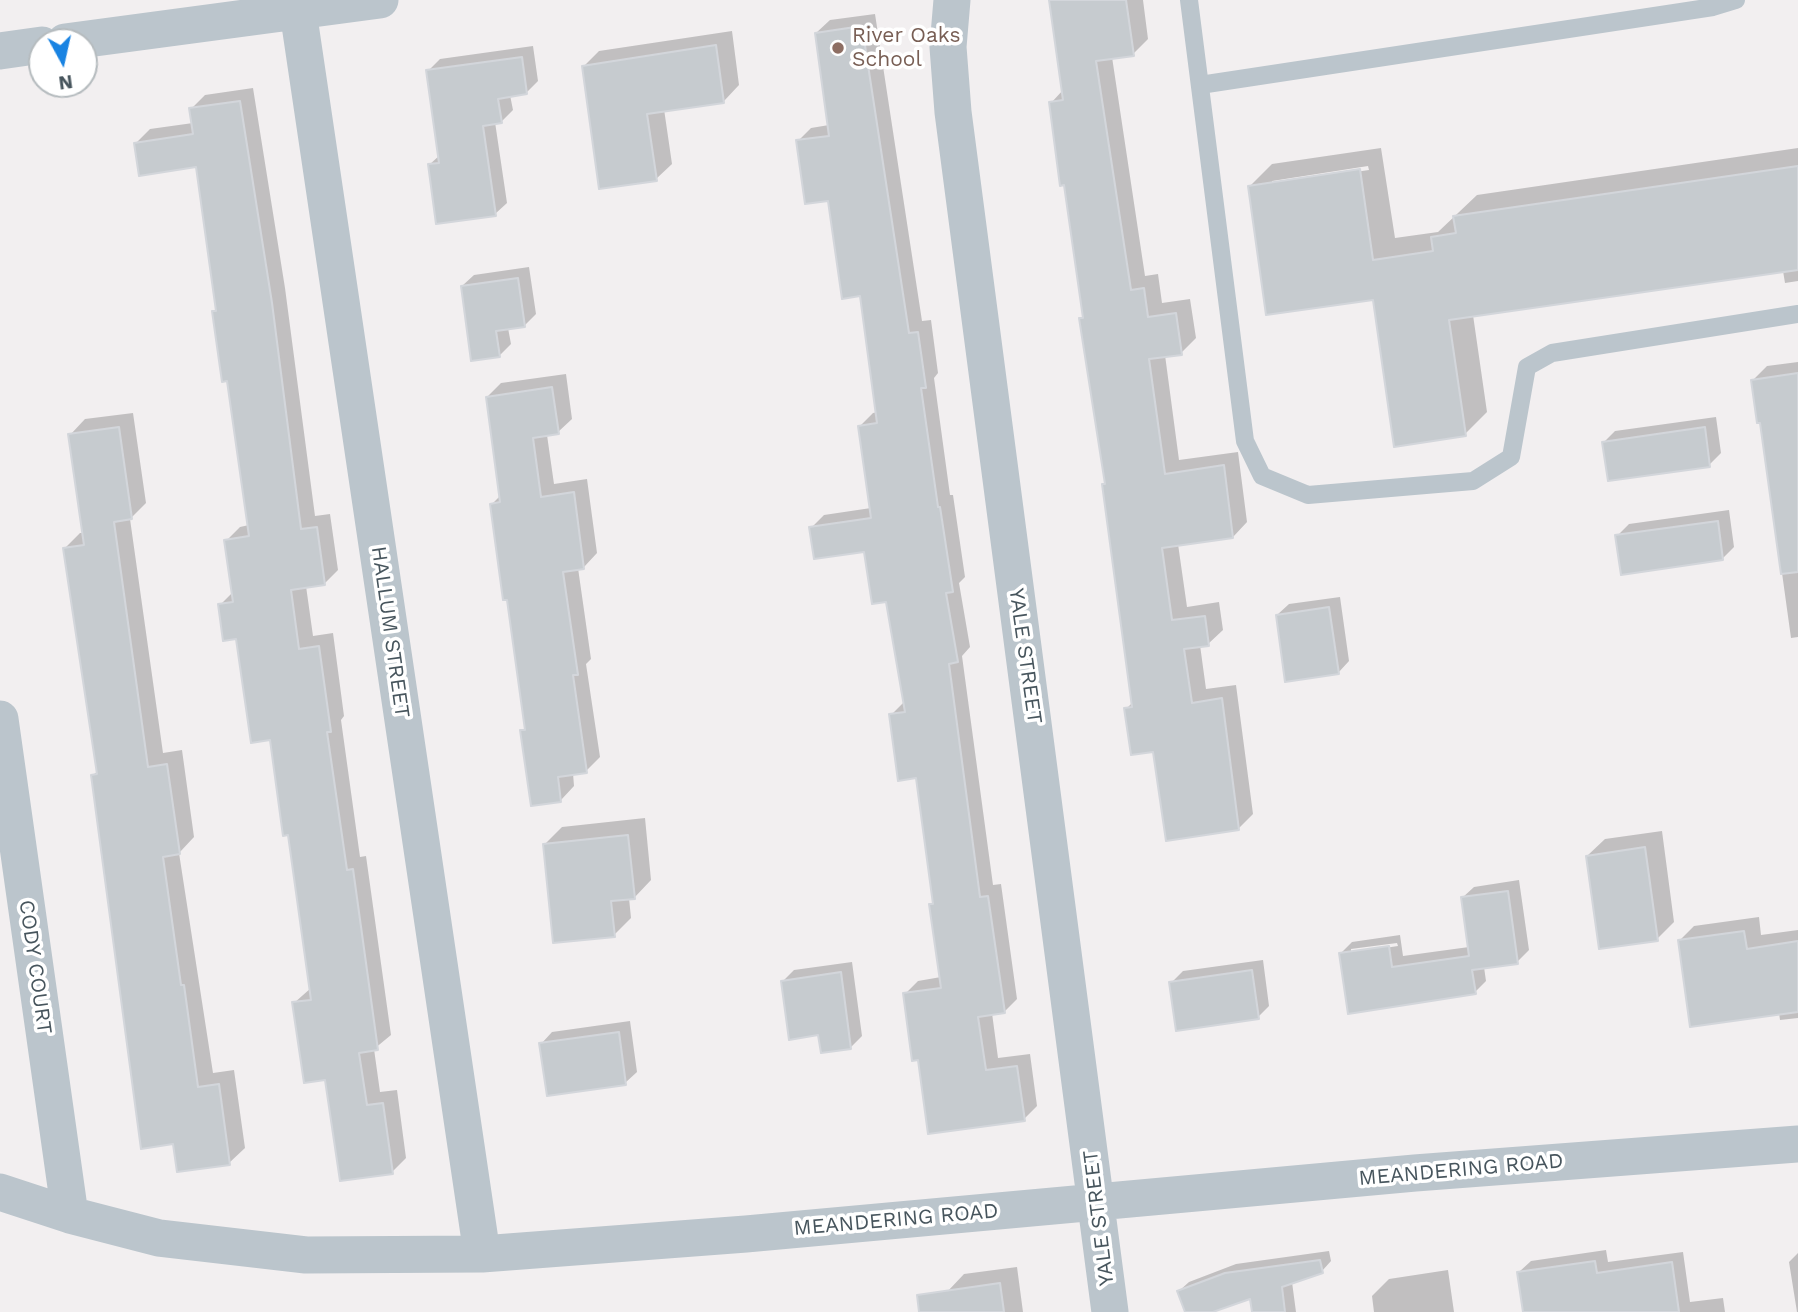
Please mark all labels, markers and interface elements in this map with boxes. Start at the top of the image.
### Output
place label: River Oaks School [852,23,961,73]
north arrow [28,28,98,98]
marker: River Oaks School [830,40,846,56]
text: N [57,70,74,95]
street label: HALLUM STREET [365,545,415,719]
street label: YALE STREET [1003,587,1047,725]
street label: CODY COURT [13,898,57,1036]
street label: YALE STREET [1078,1149,1120,1287]
street label: MEANDERING ROAD [1358,1149,1564,1191]
street label: MEANDERING ROAD [793,1199,999,1241]

